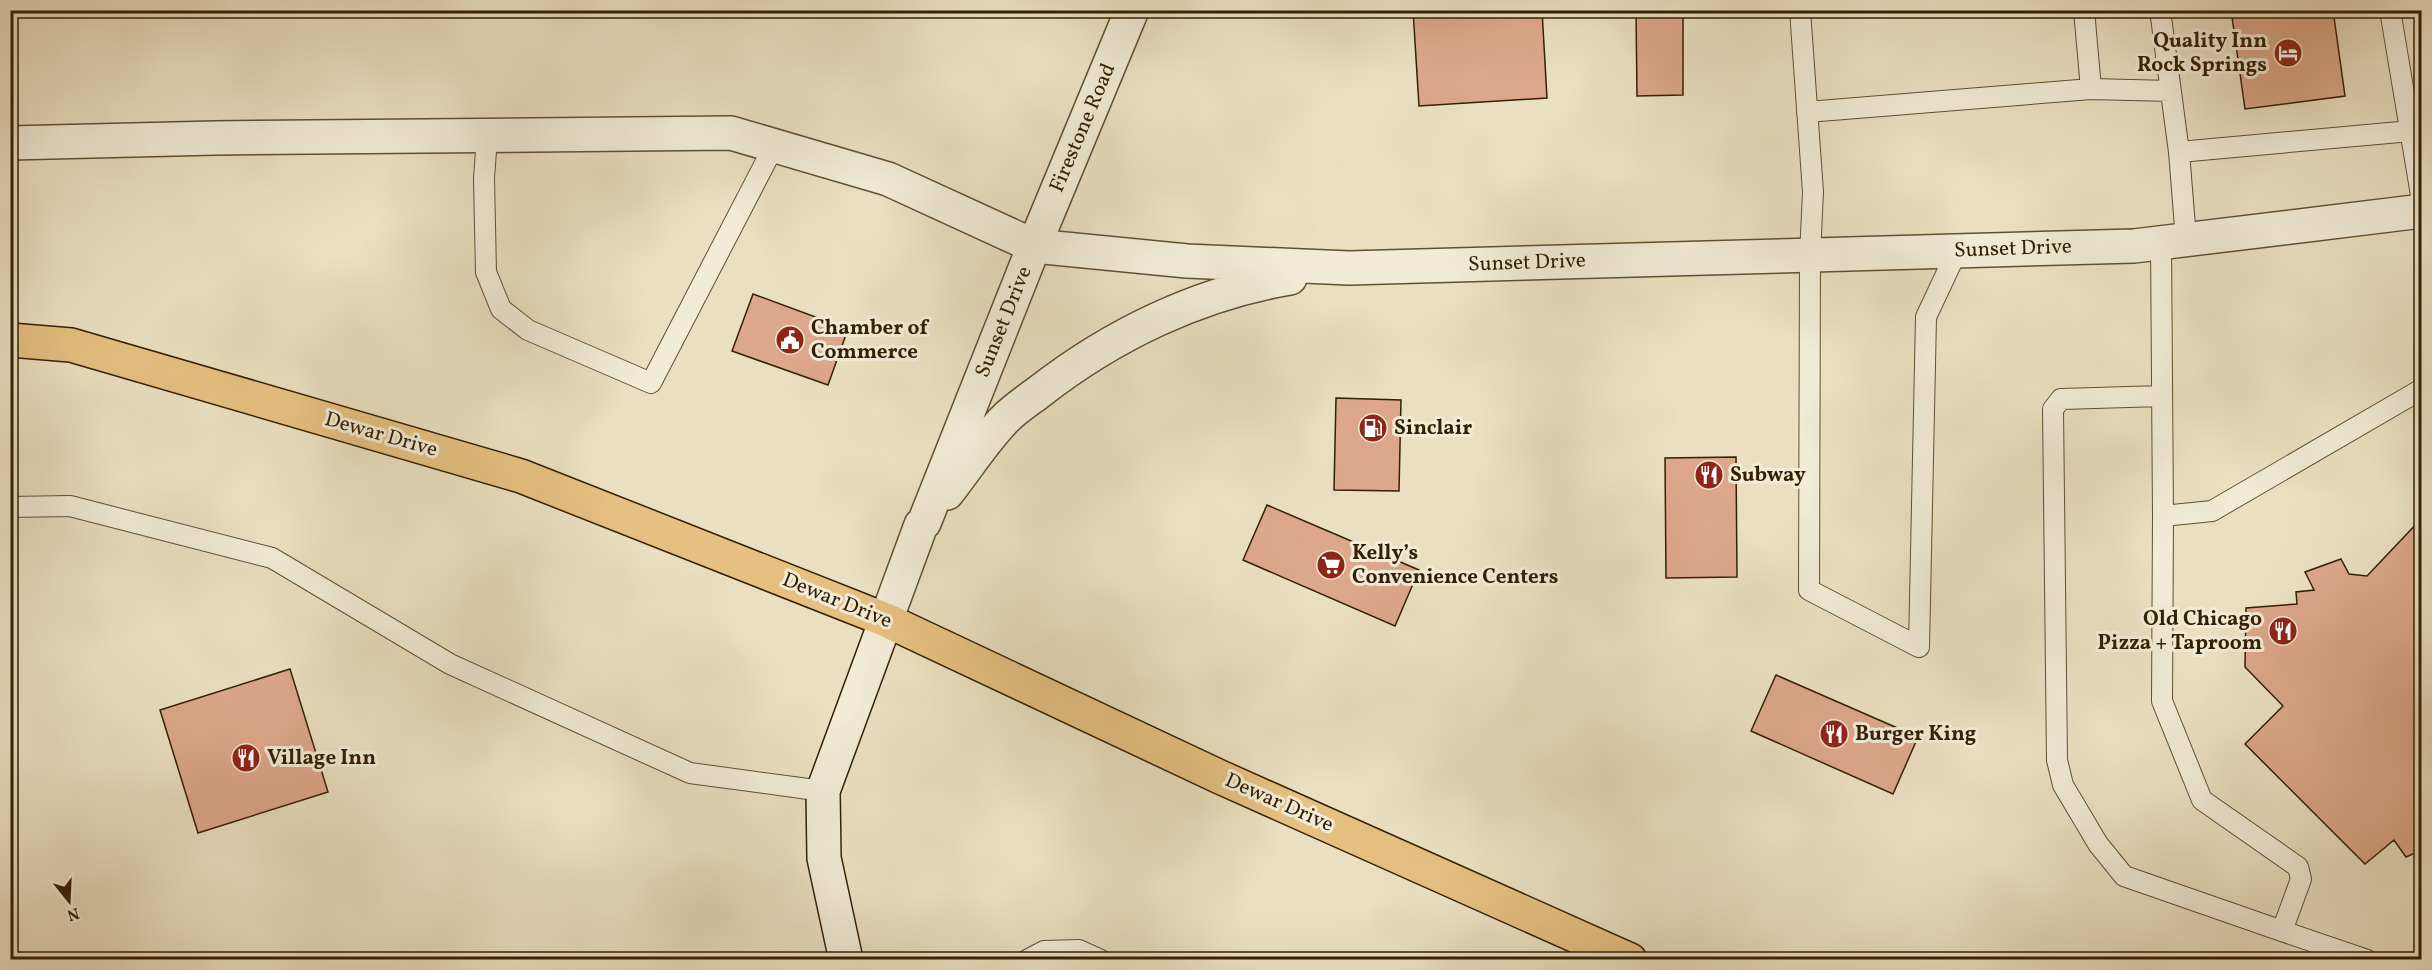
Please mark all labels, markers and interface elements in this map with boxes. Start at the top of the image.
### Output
place label: Quality Inn Rock Springs [2137,27,2267,80]
hotel icon: Quality Inn Rock Springs [2272,37,2304,69]
street label: Firestone Road [1043,59,1123,197]
street label: Sunset Drive [1954,232,2072,266]
street label: Sunset Drive [1468,246,1586,280]
street label: Sunset Drive [968,262,1040,382]
place label: Chamber of Commerce [811,314,929,367]
public building icon: Chamber of Commerce [774,324,806,356]
street label: Dewar Drive [321,405,441,465]
fuel station icon: Sinclair [1357,412,1389,444]
place label: Sinclair [1394,414,1472,443]
restaurant icon: Subway [1693,459,1725,491]
place label: Subway [1730,461,1806,490]
place label: Kelly’s Convenience Centers [1352,539,1558,592]
supermarket icon: Kelly’s Convenience Centers [1315,549,1347,581]
street label: Dewar Drive [778,566,896,636]
place label: Old Chicago Pizza + Taproom [2098,605,2262,658]
restaurant icon: Old Chicago Pizza + Taproom [2267,615,2299,647]
restaurant icon: Burger King [1818,718,1850,750]
place label: Burger King [1855,720,1976,749]
restaurant icon: Village Inn [230,742,262,774]
place label: Village Inn [267,744,376,773]
street label: Dewar Drive [1220,766,1338,840]
north arrow [39,871,99,931]
text: N [64,901,82,926]

